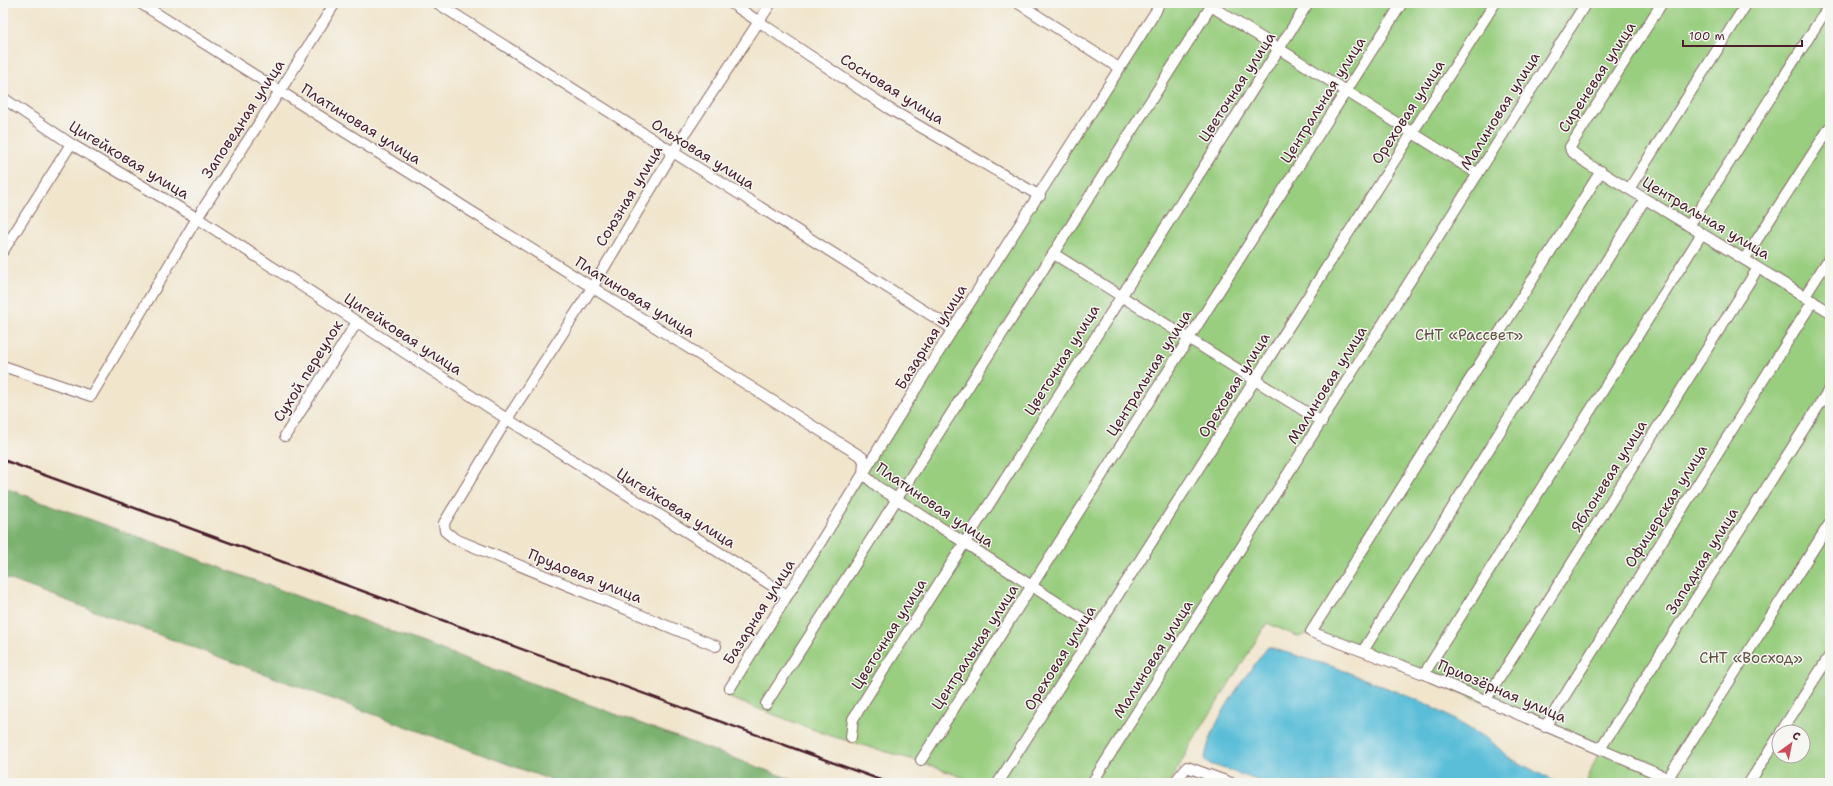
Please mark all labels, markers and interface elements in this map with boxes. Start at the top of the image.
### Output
street label: Сиреневая улица [1554,17,1641,136]
scale bar [1683,22,1802,48]
street label: Цветочная улица [1194,27,1281,146]
text: 100 m [1689,28,1725,44]
street label: Центральная улица [1276,32,1371,167]
street label: Малиновая улица [1455,47,1545,174]
street label: Сосновая улица [836,49,948,129]
street label: Заповедная улица [197,55,289,182]
street label: Ореховая улица [1367,56,1450,168]
street label: Платиновая улица [297,79,425,169]
street label: Ольховая улица [647,114,759,194]
street label: Цигейковая улица [65,116,193,204]
street label: Союзная улица [591,141,667,250]
street label: Центральная улица [1638,172,1774,264]
street label: Платиновая улица [571,252,699,342]
street label: Базарная улица [890,280,972,394]
street label: Цигейковая улица [340,288,466,380]
street label: Цветочная улица [1020,300,1105,419]
street label: Центральная улица [1102,305,1197,440]
street label: Сухой переулок [269,316,347,426]
street label: Малиновая улица [1282,321,1372,448]
park label: СНТ «Рассвет» [1415,325,1523,345]
street label: Ореховая улица [1194,328,1275,441]
street label: Яблоневая улица [1566,416,1652,536]
street label: Офицерская улица [1620,440,1712,571]
street label: Платиновая улица [872,458,998,552]
street label: Цигейковая улица [613,463,740,553]
street label: Западная улица [1661,503,1743,618]
street label: Прудовая улица [525,544,646,608]
street label: Базарная улица [718,555,800,669]
street label: Цветочная улица [847,574,932,693]
street label: Центральная улица [927,580,1023,714]
street label: Малиновая улица [1108,595,1198,722]
street label: Ореховая улица [1020,601,1101,714]
park label: СНТ «Восход» [1699,648,1803,668]
street label: Приозёрная улица [1435,655,1570,727]
north arrow [1771,724,1811,764]
text: С [1789,728,1803,744]

